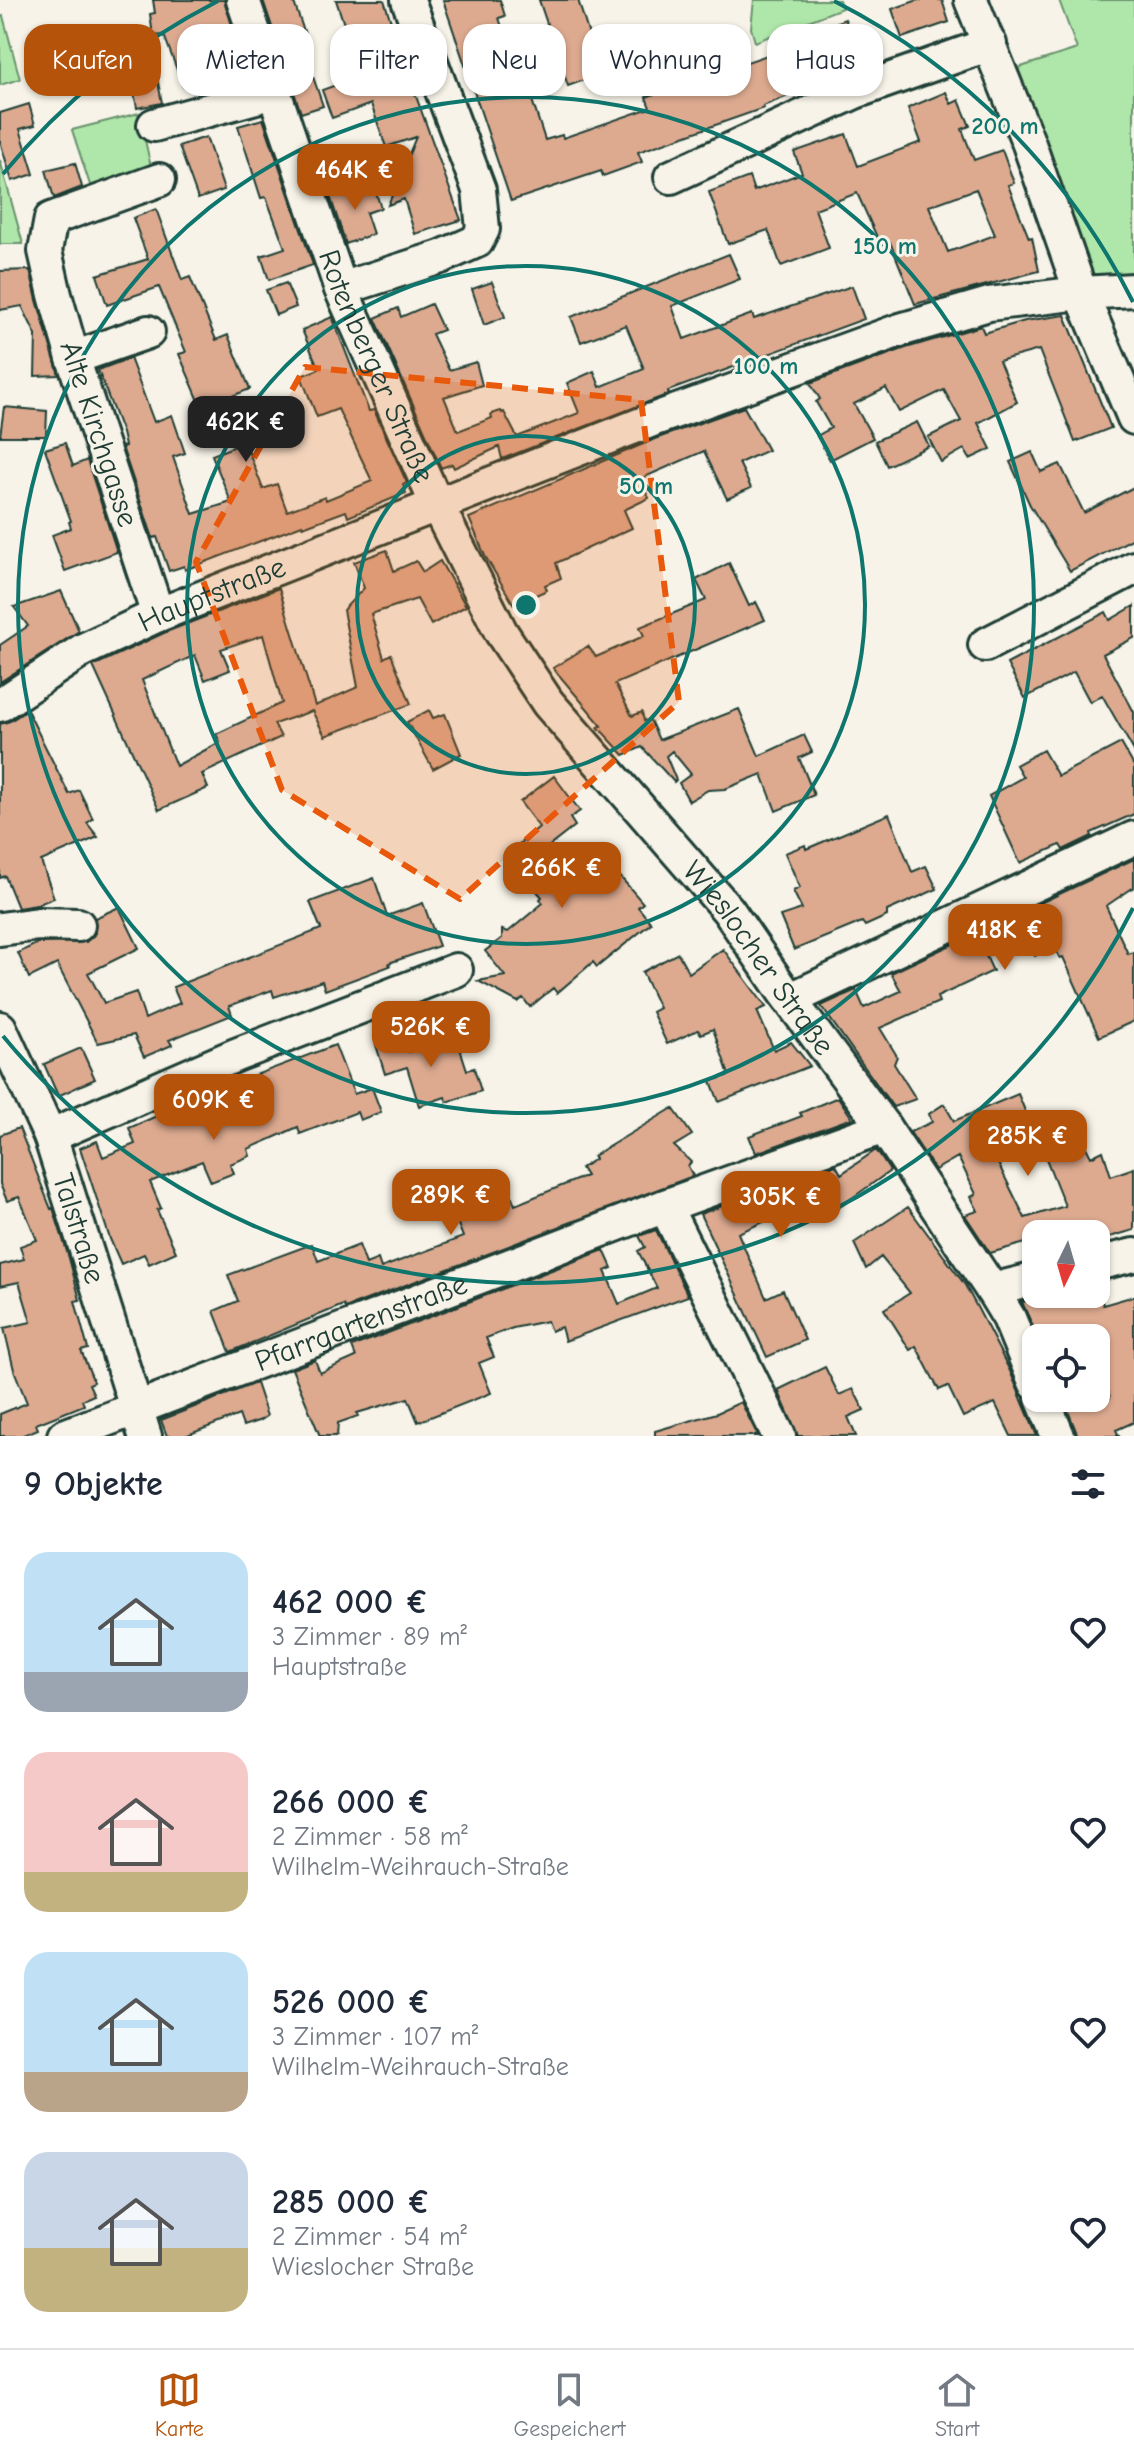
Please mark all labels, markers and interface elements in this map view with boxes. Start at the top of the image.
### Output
chip: Kaufen [24,24,161,96]
chip: Mieten [177,24,314,96]
chip: Filter [330,24,447,96]
chip: Neu [463,24,566,96]
chip: Wohnung [582,24,751,96]
chip: Haus [767,24,883,96]
text: 200 m [971,112,1039,140]
pin: 464K € [290,144,420,212]
text: 464K € [315,155,395,185]
text: 150 m [853,232,917,260]
street label: Rotenberger Straße [311,245,442,488]
street label: Alte Kirchgasse [53,337,145,531]
text: 100 m [734,352,798,380]
pin: 462K € [181,396,311,464]
text: 462K € [206,407,286,437]
text: 50 m [619,472,673,500]
street label: Hauptstraße [132,549,290,639]
centre of rings [512,591,540,619]
pin: 266K € [497,842,627,910]
text: 266K € [521,853,603,883]
street label: Wieslocher Straße [676,853,842,1062]
pin: 418K € [940,904,1070,972]
text: 418K € [966,915,1044,945]
pin: 526K € [366,1001,496,1069]
text: 526K € [390,1012,472,1042]
pin: 609K € [149,1074,279,1142]
text: 609K € [172,1085,256,1115]
pin: 285K € [963,1110,1093,1178]
text: 285K € [987,1121,1069,1151]
street label: Talstraße [45,1169,113,1288]
pin: 289K € [386,1169,516,1237]
pin: 305K € [716,1171,846,1239]
text: 289K € [410,1180,492,1210]
text: 305K € [739,1182,823,1212]
north arrow [1022,1220,1110,1308]
map controls [1022,1220,1110,1412]
street label: Pfarrgartenstraße [250,1266,472,1379]
button: locate [1022,1324,1110,1412]
icon: filters [1066,1462,1110,1506]
text: 9 Objekte [24,1464,163,1504]
text: 462 000 € [272,1582,429,1622]
icon: home [88,1584,184,1680]
icon: heart [1066,1610,1110,1654]
text: 3 Zimmer · 89 m² [272,1622,467,1652]
text: Hauptstraße [272,1652,407,1682]
text: 266 000 € [272,1782,430,1822]
icon: home [88,1784,184,1880]
icon: heart [1066,1810,1110,1854]
text: 2 Zimmer · 58 m² [272,1822,468,1852]
text: Wilhelm-Weihrauch-Straße [272,1852,569,1882]
text: 526 000 € [272,1982,431,2022]
icon: home [88,1984,184,2080]
icon: heart [1066,2010,1110,2054]
text: 3 Zimmer · 107 m² [272,2022,478,2052]
text: Wilhelm-Weihrauch-Straße [272,2052,569,2082]
text: 285 000 € [272,2182,430,2222]
icon: home [88,2184,184,2280]
icon: heart [1066,2210,1110,2254]
text: 2 Zimmer · 54 m² [272,2222,467,2252]
text: Wieslocher Straße [272,2252,474,2282]
tab: Karte [155,2368,204,2442]
tab: Gespeichert [513,2368,625,2442]
tab: Start [935,2368,979,2442]

